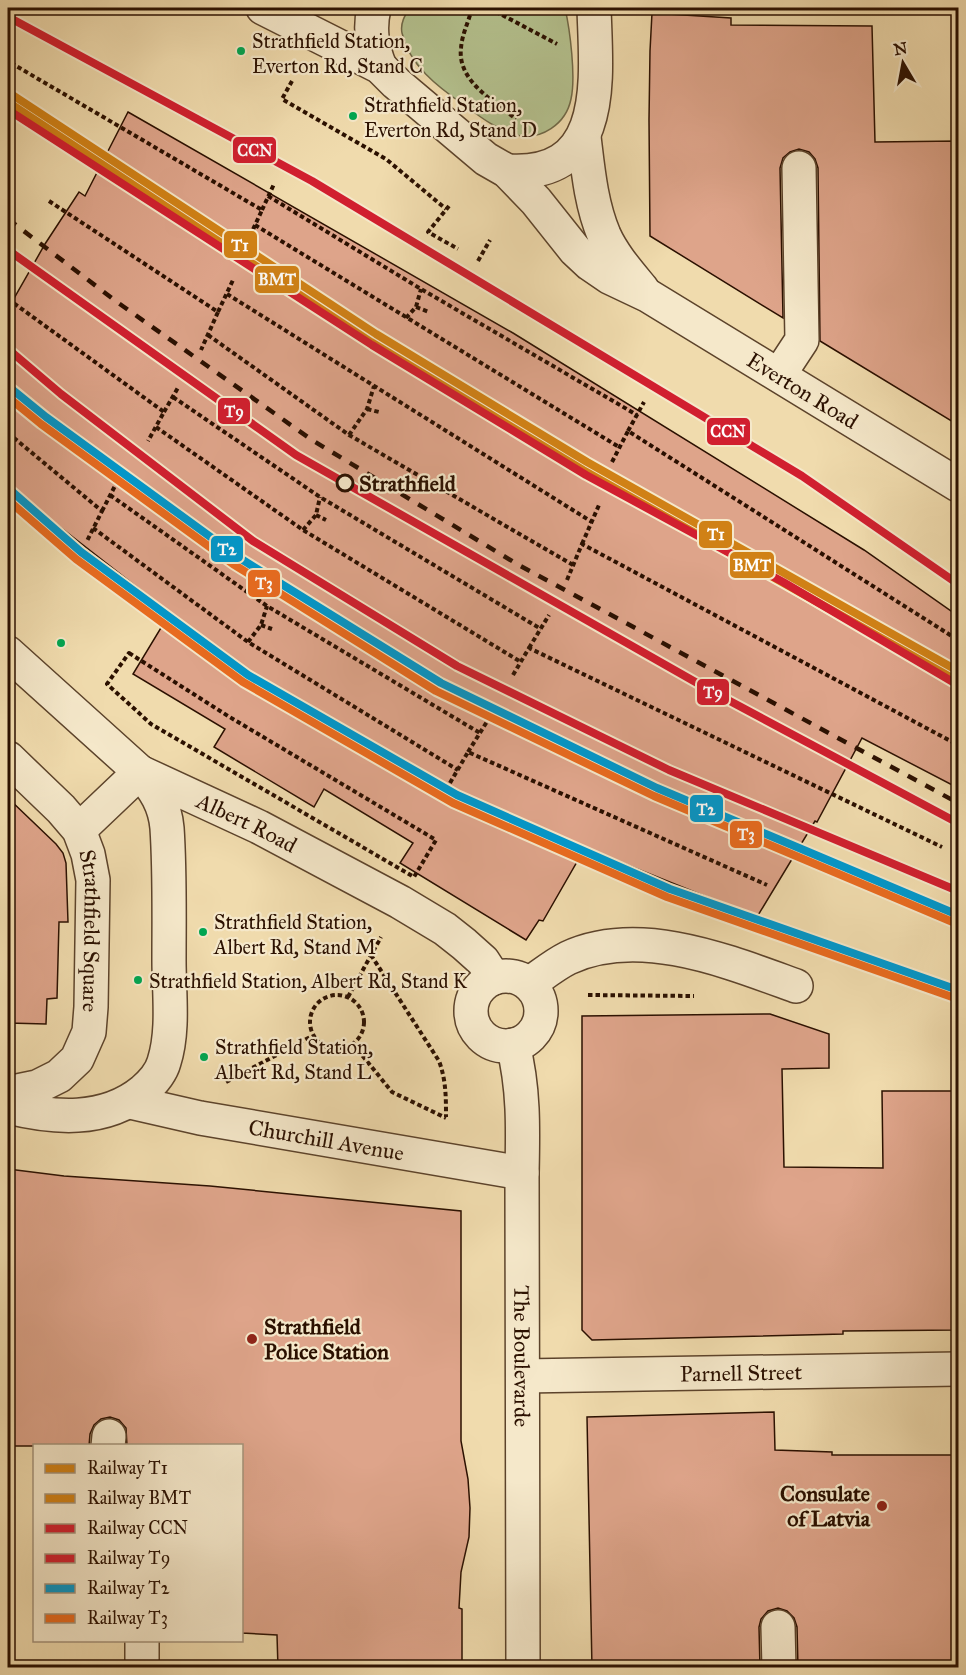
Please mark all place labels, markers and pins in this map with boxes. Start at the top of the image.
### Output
place label: Strathfield Station, Everton Rd, Stand C [252,29,423,78]
marker: Strathfield Station, Everton Rd, Stand C [235,45,247,57]
place label: Strathfield Station, Everton Rd, Stand D [364,93,537,142]
marker: Strathfield Station, Everton Rd, Stand D [347,110,359,122]
place label: Strathfield [359,470,457,497]
marker: Strathfield [336,474,354,492]
unlabelled marker [55,637,67,649]
place label: Strathfield Station, Albert Rd, Stand M [213,910,376,959]
marker: Strathfield Station, Albert Rd, Stand M [197,926,209,938]
place label: Strathfield Station, Albert Rd, Stand K [149,969,468,993]
marker: Strathfield Station, Albert Rd, Stand K [132,974,144,986]
place label: Strathfield Station, Albert Rd, Stand L [214,1035,373,1084]
marker: Strathfield Station, Albert Rd, Stand L [198,1051,210,1063]
place label: Strathfield Police Station [264,1313,389,1365]
marker: Strathfield Police Station [245,1332,259,1346]
place label: Consulate of Latvia [780,1480,871,1532]
marker: Consulate of Latvia [875,1499,889,1513]

